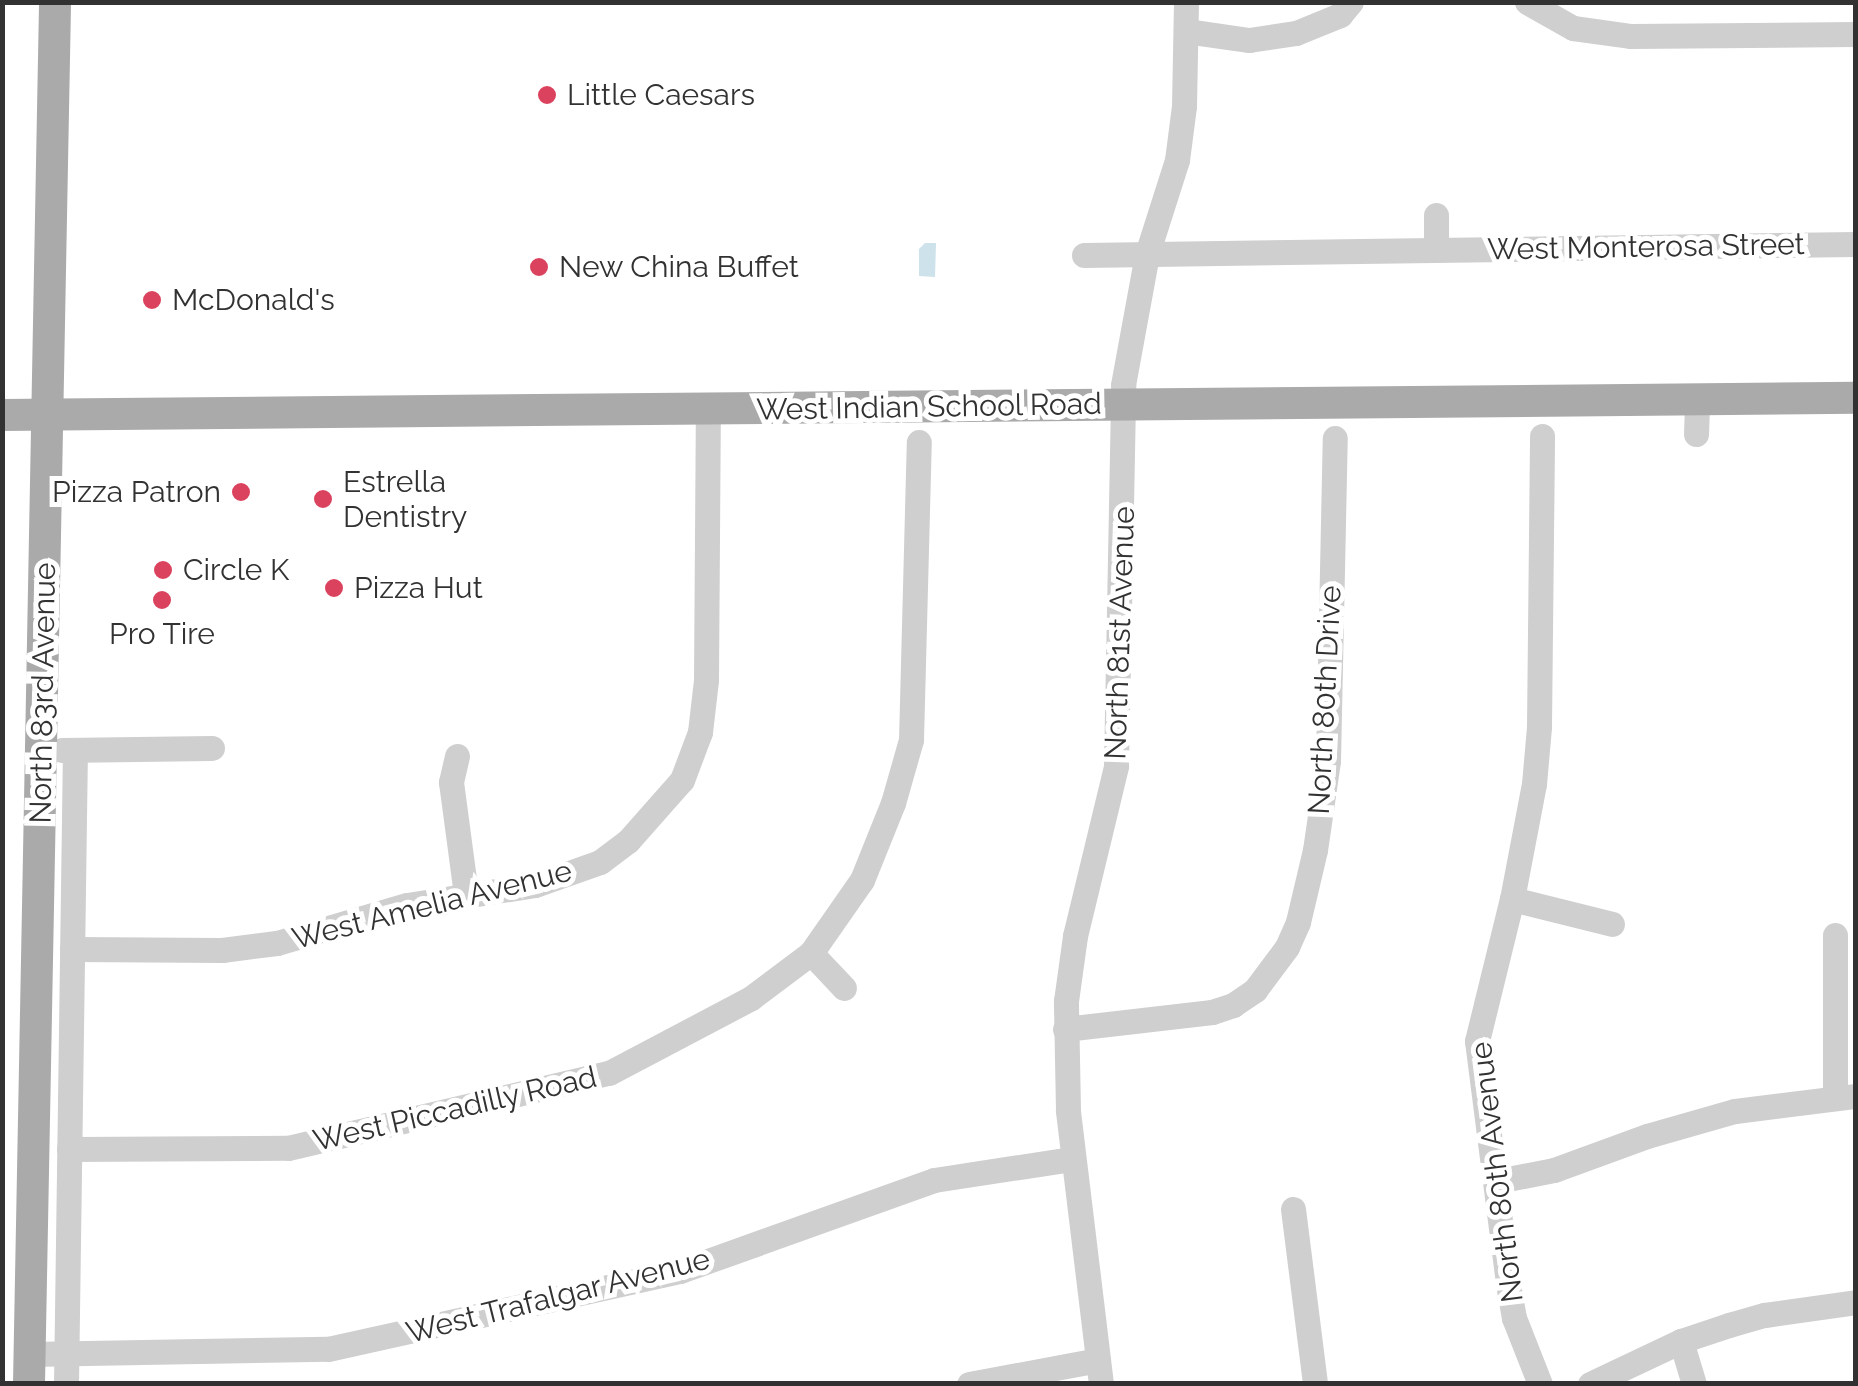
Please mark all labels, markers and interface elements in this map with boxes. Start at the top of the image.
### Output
place label: Little Caesars [567,77,755,113]
marker: Little Caesars [536,84,558,106]
street label: West Monterosa Street [1487,226,1805,268]
place label: New China Buffet [559,249,800,285]
marker: New China Buffet [528,256,550,278]
place label: McDonald's [172,282,335,318]
marker: McDonald's [141,289,163,311]
street label: West Indian School Road [755,386,1103,428]
place label: Estrella Dentistry [343,464,467,534]
place label: Pizza Patron [52,474,221,510]
marker: Pizza Patron [230,481,252,503]
marker: Estrella Dentistry [312,488,334,510]
street label: North 81st Avenue [1098,505,1142,761]
place label: Circle K [183,552,289,588]
marker: Circle K [152,559,174,581]
street label: North 83rd Avenue [23,562,63,824]
place label: Pizza Hut [354,570,483,606]
marker: Pizza Hut [323,577,345,599]
street label: North 80th Drive [1301,585,1349,815]
marker: Pro Tire [151,589,173,611]
place label: Pro Tire [109,616,215,652]
street label: West Amelia Avenue [288,853,576,957]
street label: North 80th Avenue [1463,1039,1531,1305]
street label: West Piccadilly Road [309,1059,601,1159]
street label: West Trafalgar Avenue [401,1241,715,1351]

